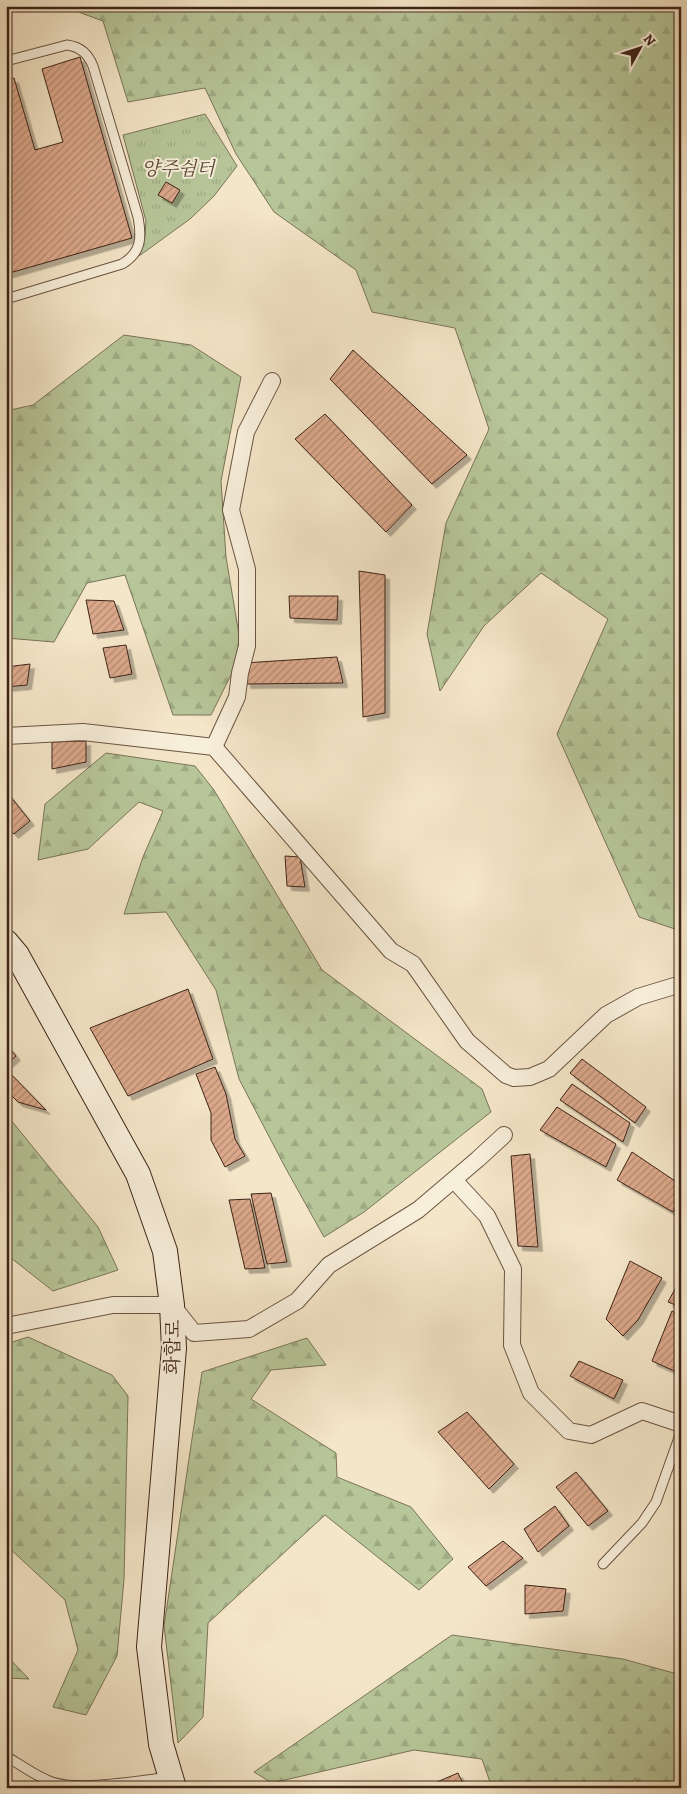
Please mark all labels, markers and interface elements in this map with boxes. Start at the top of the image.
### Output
north arrow [614,22,664,72]
text: N [639,30,660,50]
park label: 양주쉼터 [141,156,216,182]
street label: 화합로 [160,1319,186,1375]

